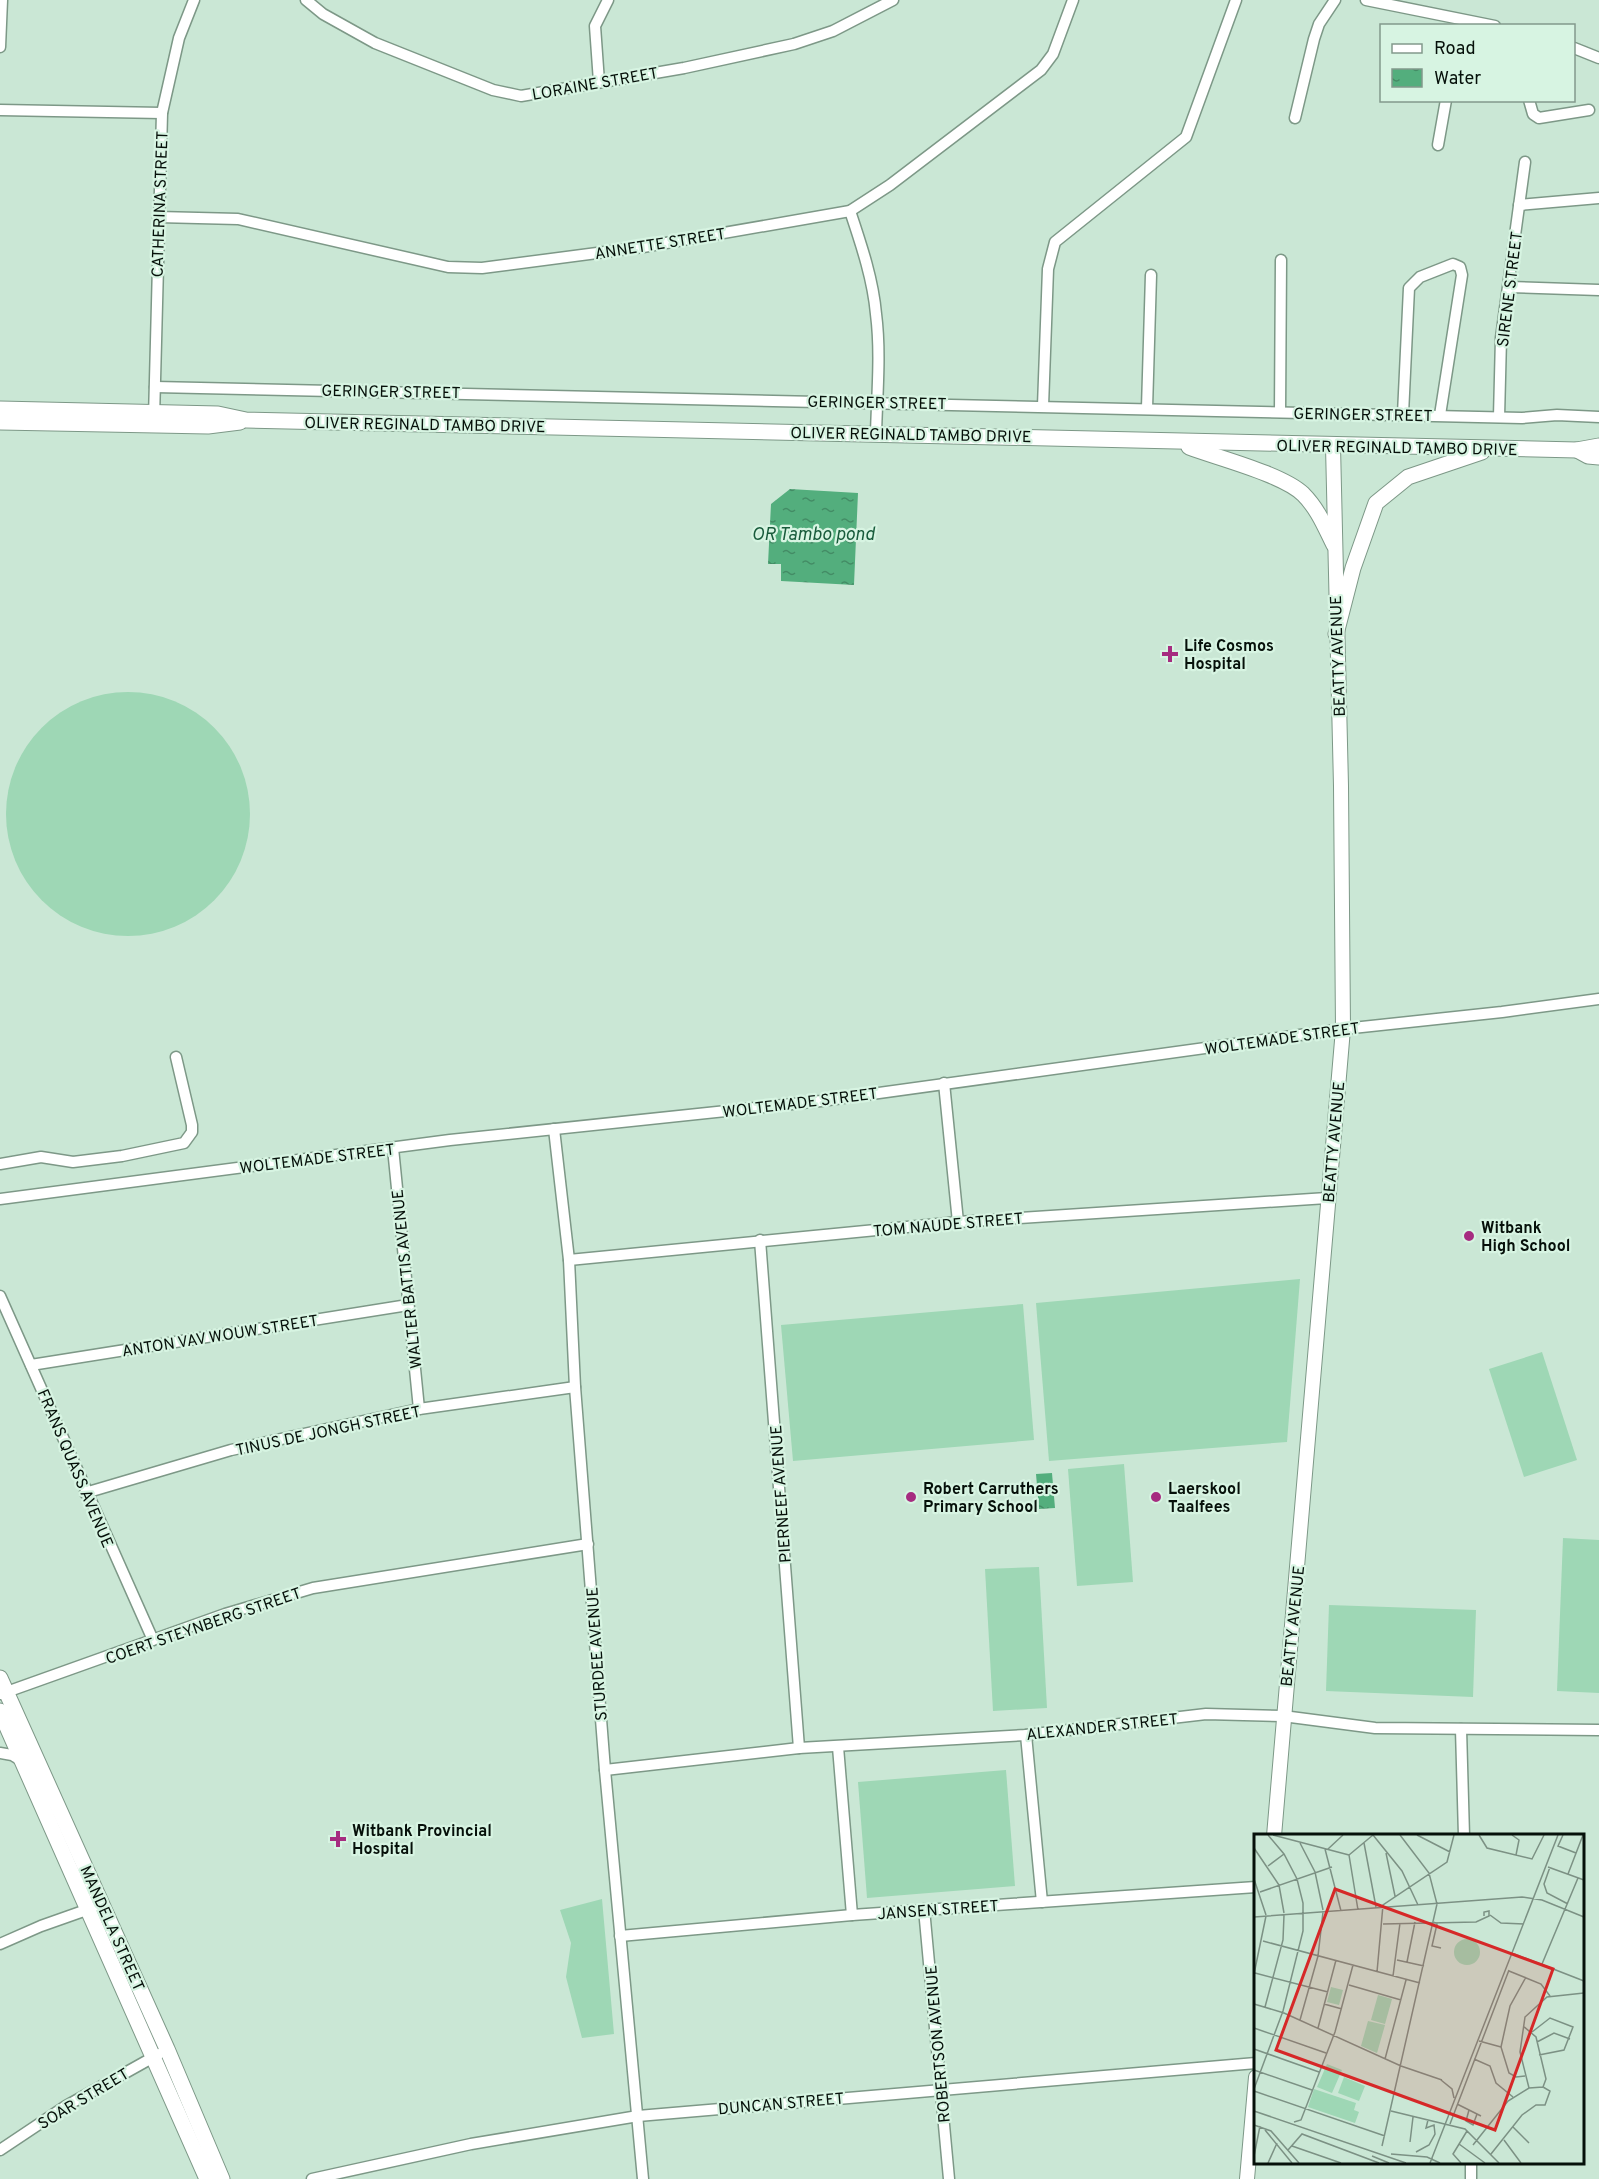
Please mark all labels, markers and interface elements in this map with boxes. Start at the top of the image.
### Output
legend [1380,24,1575,102]
text: Road [1434,38,1476,61]
street label: LORAINE STREET [531,64,660,106]
text: Water [1434,68,1481,91]
street label: CATHERINA STREET [148,130,174,278]
street label: ANNETTE STREET [593,225,727,265]
street label: SIRENE STREET [1494,230,1528,348]
street label: GERINGER STREET [321,382,461,404]
street label: GERINGER STREET [807,393,947,415]
street label: GERINGER STREET [1293,405,1433,427]
street label: OLIVER REGINALD TAMBO DRIVE [304,414,546,438]
street label: OLIVER REGINALD TAMBO DRIVE [790,424,1032,448]
street label: OLIVER REGINALD TAMBO DRIVE [1276,437,1518,461]
water label: OR Tambo pond [752,524,876,547]
street label: BEATTY AVENUE [1327,595,1351,717]
place label: Life Cosmos Hospital [1184,637,1274,675]
marker: Life Cosmos Hospital [1161,645,1179,663]
street label: WOLTEMADE STREET [1203,1019,1361,1061]
street label: BEATTY AVENUE [1320,1081,1350,1204]
street label: WOLTEMADE STREET [721,1085,879,1123]
street label: WOLTEMADE STREET [238,1141,396,1179]
street label: WALTER BATTIS AVENUE [389,1188,427,1369]
street label: TOM NAUDE STREET [872,1209,1024,1243]
place label: Witbank High School [1481,1219,1570,1257]
marker: Witbank High School [1462,1229,1476,1243]
street label: ANTON VAV WOUW STREET [121,1312,320,1362]
street label: FRANS QUASS AVENUE [32,1386,117,1551]
street label: TINUS DE JONGH STREET [234,1403,423,1461]
street label: PIERNEEF AVENUE [767,1424,797,1563]
place label: Robert Carruthers Primary School [923,1480,1059,1518]
place label: Laerskool Taalfees [1168,1480,1241,1518]
marker: Robert Carruthers Primary School [904,1490,918,1504]
marker: Laerskool Taalfees [1149,1490,1163,1504]
street label: BEATTY AVENUE [1278,1565,1310,1688]
street label: COERT STEYNBERG STREET [103,1584,304,1670]
street label: STURDEE AVENUE [583,1586,613,1722]
street label: ALEXANDER STREET [1025,1710,1179,1746]
place label: Witbank Provincial Hospital [352,1822,492,1860]
marker: Witbank Provincial Hospital [329,1830,347,1848]
inset map [1254,1834,1584,2164]
street label: MANDELA STREET [74,1863,148,1995]
street label: JANSEN STREET [877,1897,1000,1925]
street label: ROBERTSON AVENUE [922,1964,956,2124]
street label: SOAR STREET [35,2065,133,2135]
street label: DUNCAN STREET [717,2090,845,2120]

